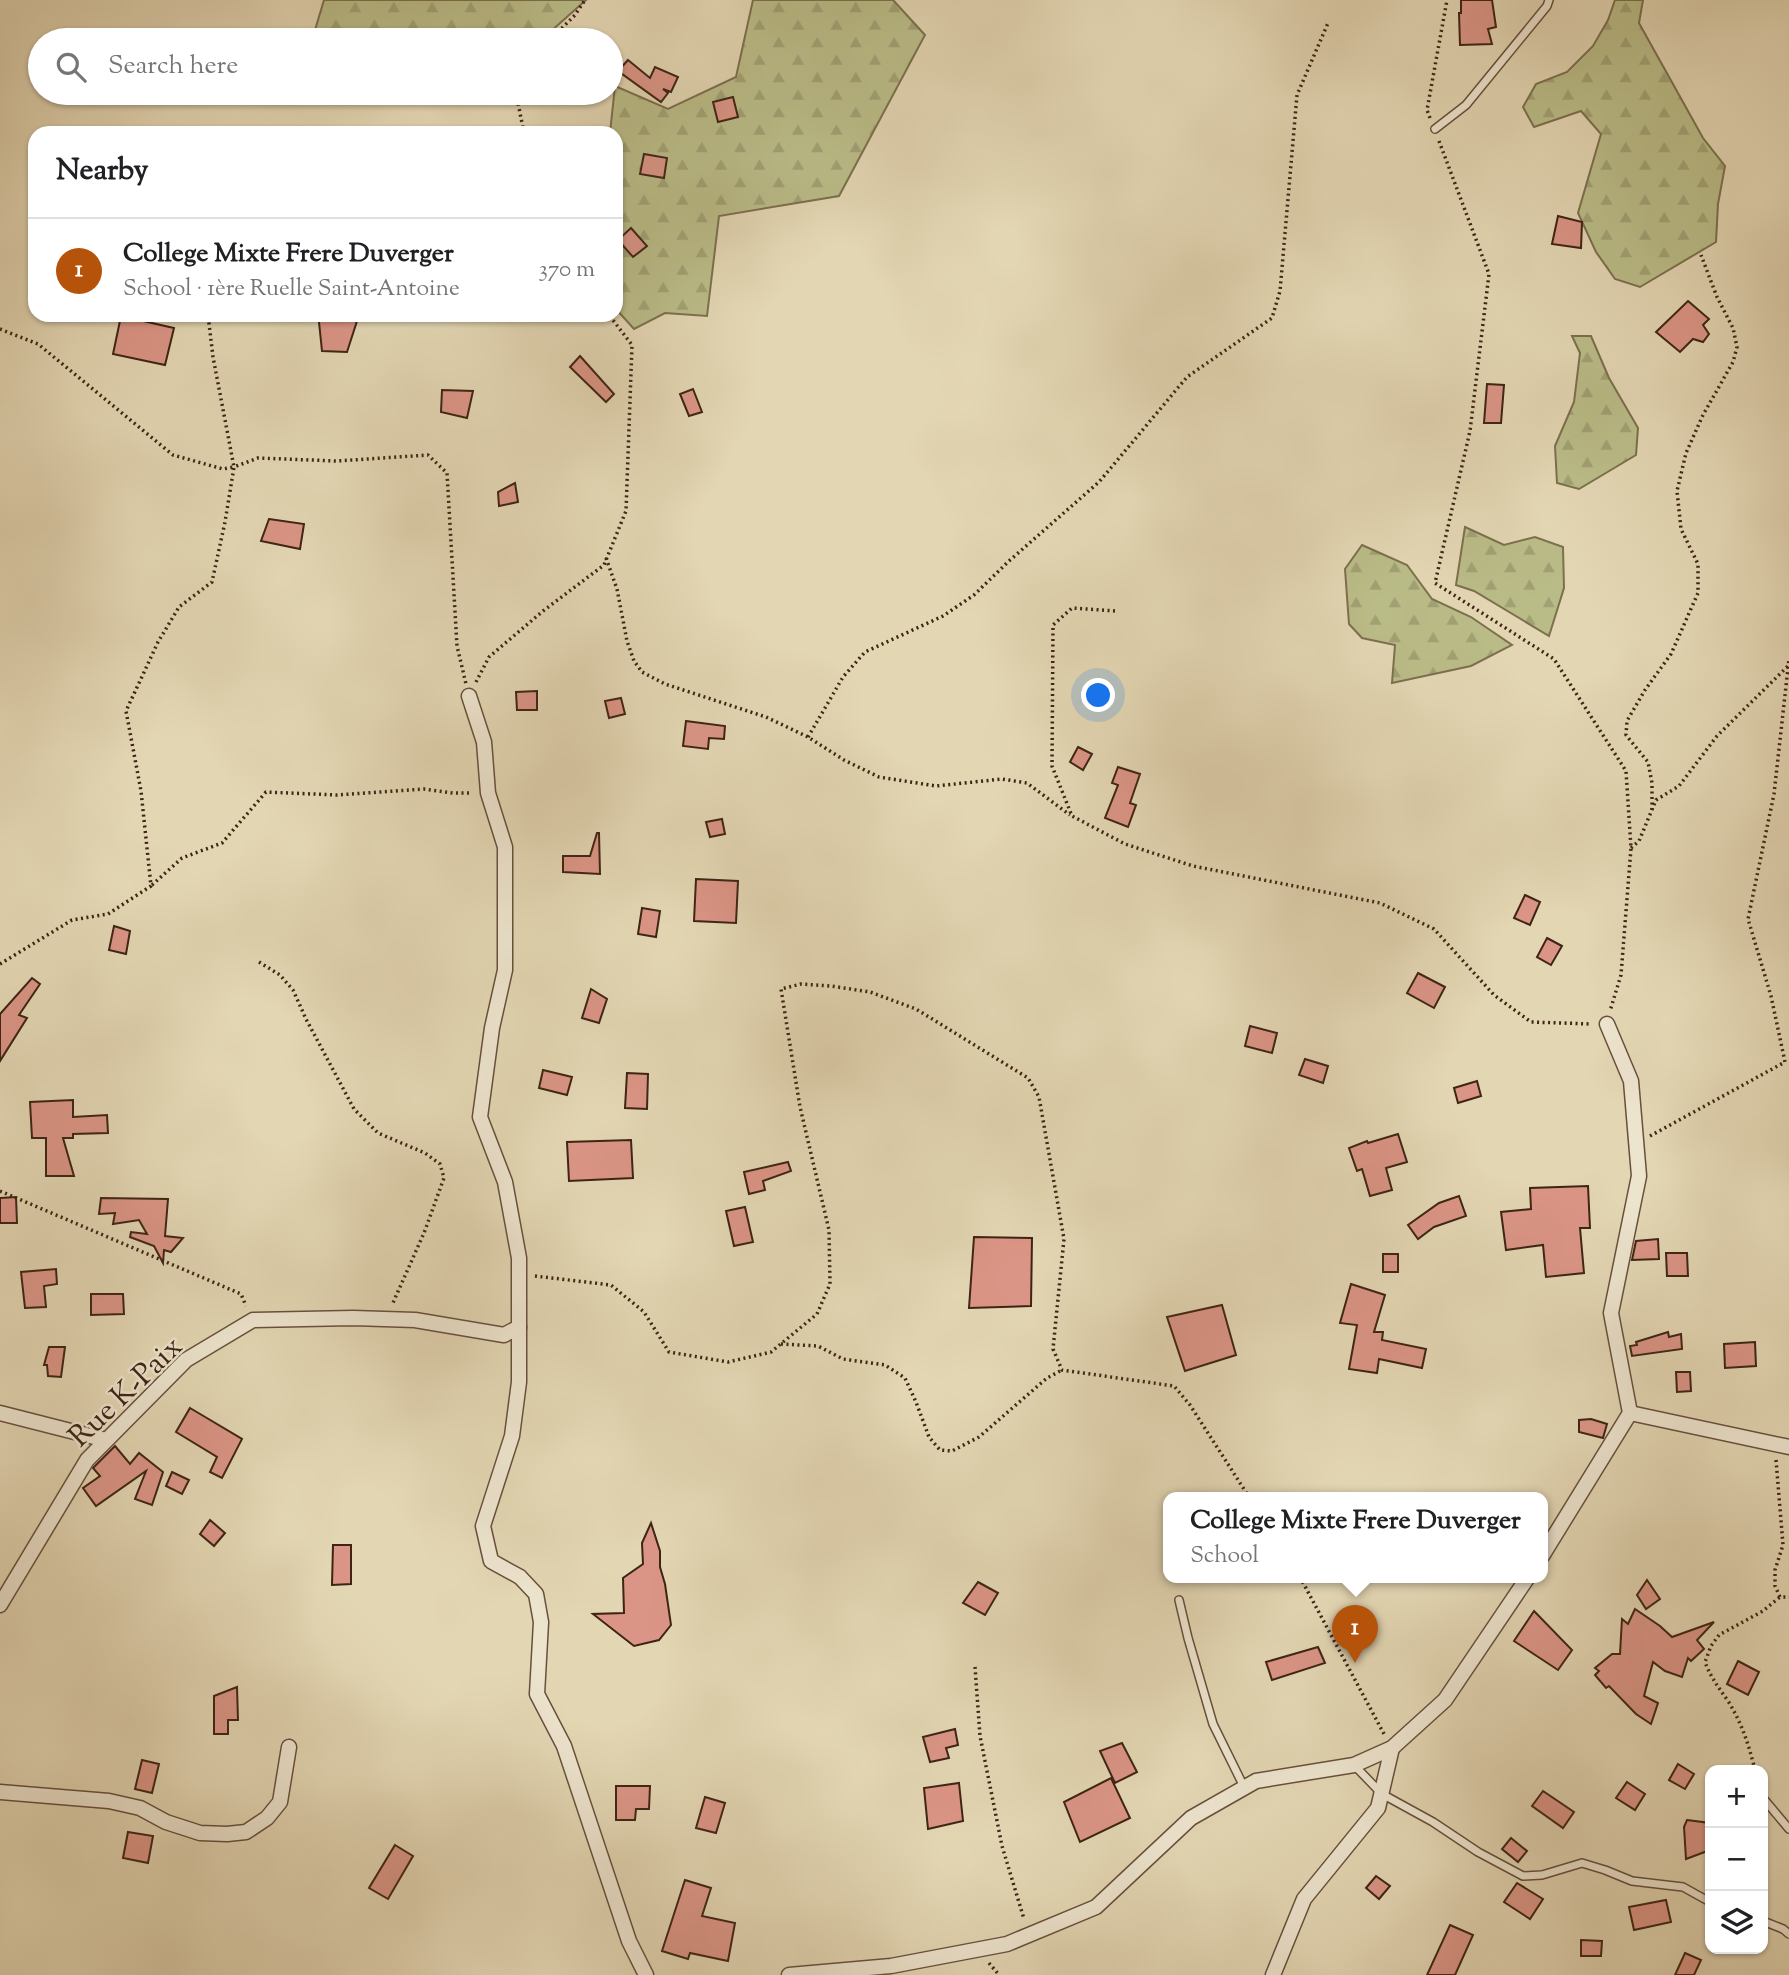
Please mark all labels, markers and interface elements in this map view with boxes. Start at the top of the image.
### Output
search box [28,28,623,105]
icon: search [52,48,90,86]
text: Search here [108,48,238,85]
text: Nearby [56,150,148,193]
text: College Mixte Frere Duverger [123,236,454,273]
text: 1 [75,254,83,287]
text: 370 m [539,254,595,287]
text: School · 1ère Ruelle Saint-Antoine [123,273,460,306]
your location [1081,678,1115,712]
street label: Rue K-Paix [60,1327,194,1458]
popup [1163,1492,1548,1583]
text: College Mixte Frere Duverger [1190,1503,1521,1540]
text: School [1190,1540,1259,1573]
pin: 1 [1332,1605,1378,1663]
map controls [1705,1765,1768,1954]
button: + [1705,1765,1768,1828]
button: − [1705,1828,1768,1891]
button: layers [1705,1891,1768,1954]

